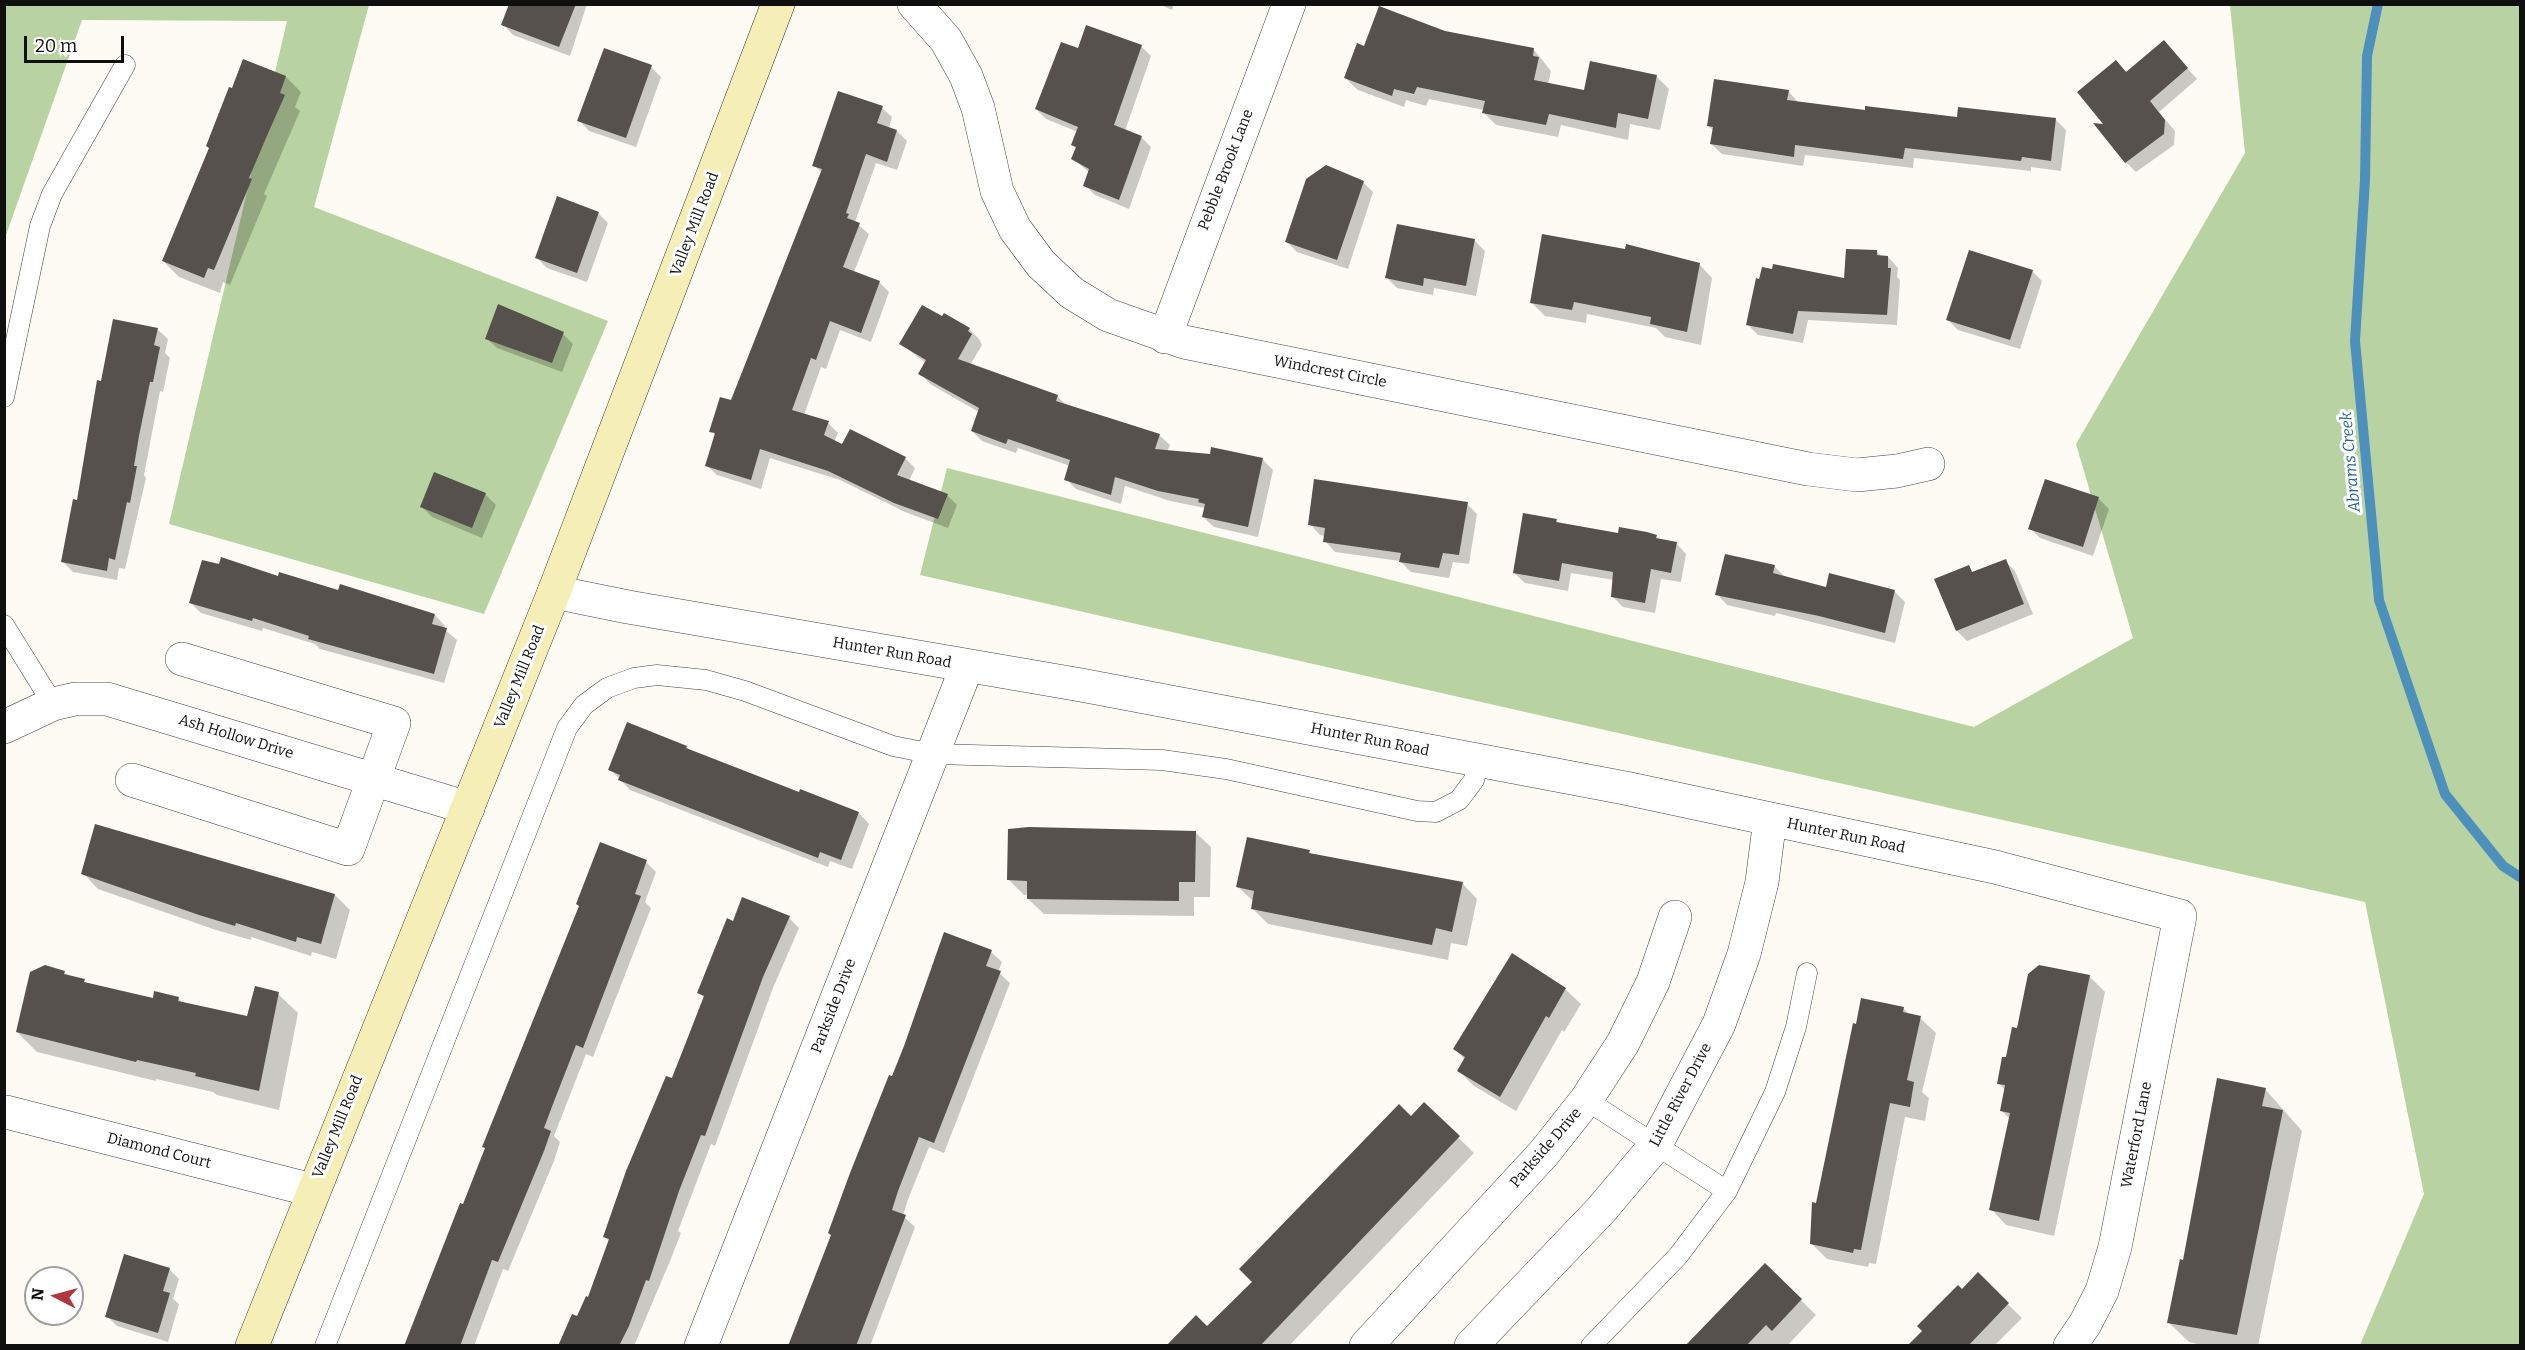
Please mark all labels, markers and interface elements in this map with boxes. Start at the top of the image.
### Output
scale bar [27,24,128,62]
text: 20 m [35,35,77,57]
street label: Pebble Brook Lane [1195,107,1257,233]
street label: Valley Mill Road [667,170,723,278]
street label: Windcrest Circle [1272,352,1388,392]
water label: Abrams Creek [2337,411,2365,513]
street label: Valley Mill Road [491,623,549,731]
street label: Hunter Run Road [831,634,953,672]
street label: Ash Hollow Drive [176,711,296,763]
street label: Hunter Run Road [1309,720,1431,760]
street label: Hunter Run Road [1785,815,1907,857]
street label: Parkside Drive [808,956,860,1056]
street label: Little River Drive [1646,1040,1716,1150]
street label: Valley Mill Road [309,1073,367,1181]
street label: Waterford Lane [2118,1080,2156,1190]
street label: Parkside Drive [1506,1104,1586,1192]
street label: Diamond Court [105,1129,213,1173]
north arrow [24,1266,84,1326]
text: N [27,1287,48,1301]

